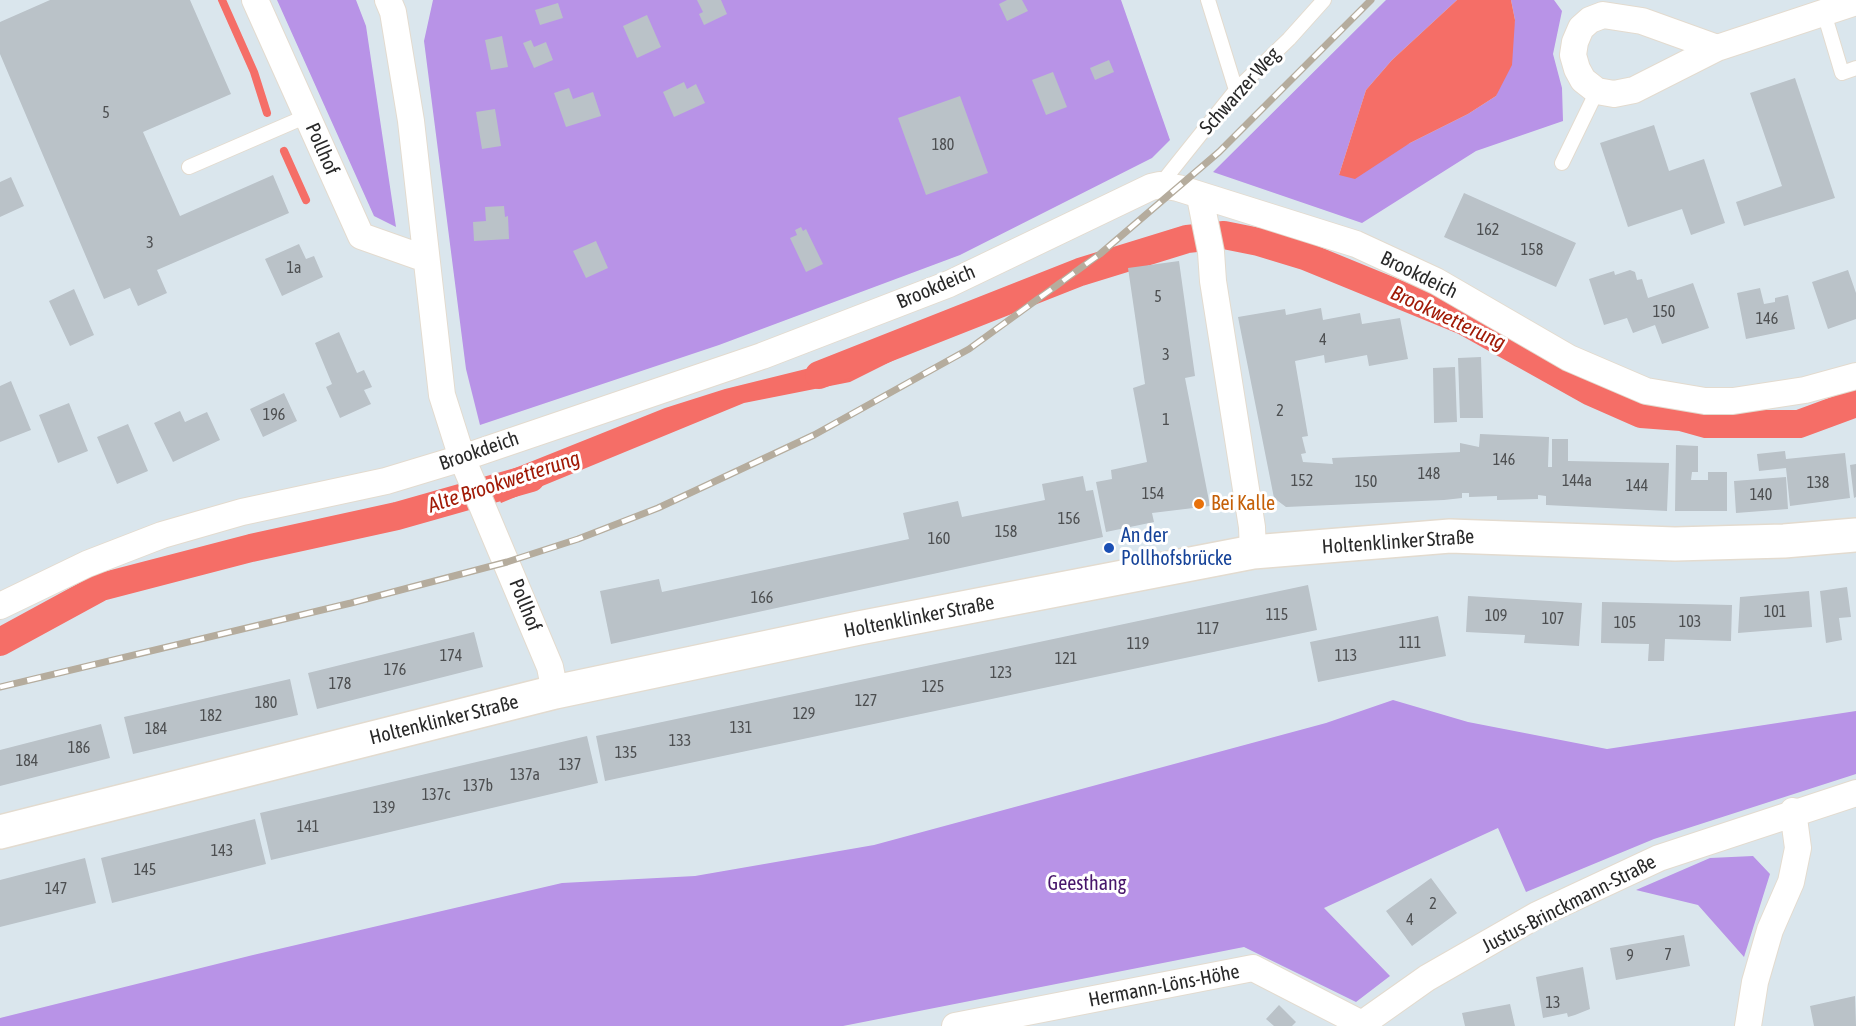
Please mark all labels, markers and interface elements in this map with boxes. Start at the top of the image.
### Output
street label: Schwarzer Weg [1195,43,1285,139]
house number: 5 [102,103,110,123]
street label: Pollhof [300,119,344,179]
house number: 180 [932,135,954,155]
house number: 162 [1477,220,1499,240]
house number: 3 [146,233,154,253]
house number: 158 [1521,240,1543,260]
street label: Brookdeich [1377,246,1461,304]
house number: 1a [287,258,301,278]
street label: Brookdeich [893,260,979,314]
water label: Brookwetterung [1386,280,1510,356]
house number: 5 [1154,287,1162,307]
house number: 150 [1653,302,1675,322]
house number: 146 [1756,309,1778,329]
house number: 4 [1319,330,1327,350]
house number: 3 [1162,345,1170,365]
house number: 2 [1276,401,1284,421]
house number: 196 [263,405,285,425]
house number: 1 [1162,410,1170,430]
street label: Brookdeich [436,426,522,476]
water label: Alte Brookwetterung [425,446,583,518]
house number: 146 [1493,450,1515,470]
house number: 148 [1418,464,1440,484]
house number: 152 [1291,471,1313,491]
house number: 144a [1562,471,1592,491]
house number: 150 [1355,472,1377,492]
house number: 138 [1807,473,1829,493]
house number: 144 [1626,476,1648,496]
house number: 154 [1142,484,1164,504]
house number: 140 [1750,485,1772,505]
place label: Bei Kalle [1211,492,1275,516]
marker: Bei Kalle [1192,497,1206,511]
house number: 156 [1058,509,1080,529]
house number: 158 [995,522,1017,542]
place label: An der Pollhofsbrücke [1121,524,1232,571]
street label: Holtenklinker Straße [1321,525,1475,559]
house number: 160 [928,529,950,549]
marker: An der Pollhofsbrücke [1102,541,1116,555]
street label: Pollhof [504,575,546,635]
house number: 166 [751,588,773,608]
street label: Holtenklinker Straße [842,591,996,643]
house number: 101 [1764,602,1786,622]
house number: 115 [1266,605,1288,625]
house number: 109 [1485,606,1507,626]
house number: 107 [1542,609,1564,629]
house number: 103 [1679,612,1701,632]
house number: 105 [1614,613,1636,633]
house number: 117 [1197,619,1219,639]
house number: 111 [1399,633,1421,653]
house number: 119 [1127,634,1149,654]
house number: 174 [440,646,462,666]
house number: 113 [1335,646,1357,666]
house number: 121 [1055,649,1077,669]
house number: 176 [384,660,406,680]
house number: 123 [990,663,1012,683]
house number: 178 [329,674,351,694]
house number: 125 [922,677,944,697]
street label: Holtenklinker Straße [367,690,521,750]
house number: 127 [855,691,877,711]
house number: 180 [255,693,277,713]
house number: 129 [793,704,815,724]
house number: 182 [200,706,222,726]
house number: 131 [730,718,752,738]
house number: 184 [145,719,167,739]
house number: 133 [669,731,691,751]
house number: 186 [68,738,90,758]
house number: 135 [615,743,637,763]
house number: 184 [16,751,38,771]
house number: 137 [559,755,581,775]
house number: 137a [510,765,540,785]
house number: 137b [463,776,493,796]
house number: 137c [422,785,450,805]
house number: 139 [373,798,395,818]
house number: 141 [297,817,319,837]
house number: 143 [211,841,233,861]
street label: Justus-Brinckmann-Straße [1478,850,1660,958]
house number: 145 [134,860,156,880]
park label: Geesthang [1048,872,1126,896]
house number: 147 [45,879,67,899]
house number: 2 [1429,894,1437,914]
house number: 4 [1406,910,1414,930]
house number: 7 [1664,945,1672,965]
house number: 9 [1626,946,1634,966]
street label: Hermann-Löns-Höhe [1086,960,1242,1012]
house number: 13 [1545,993,1561,1013]

